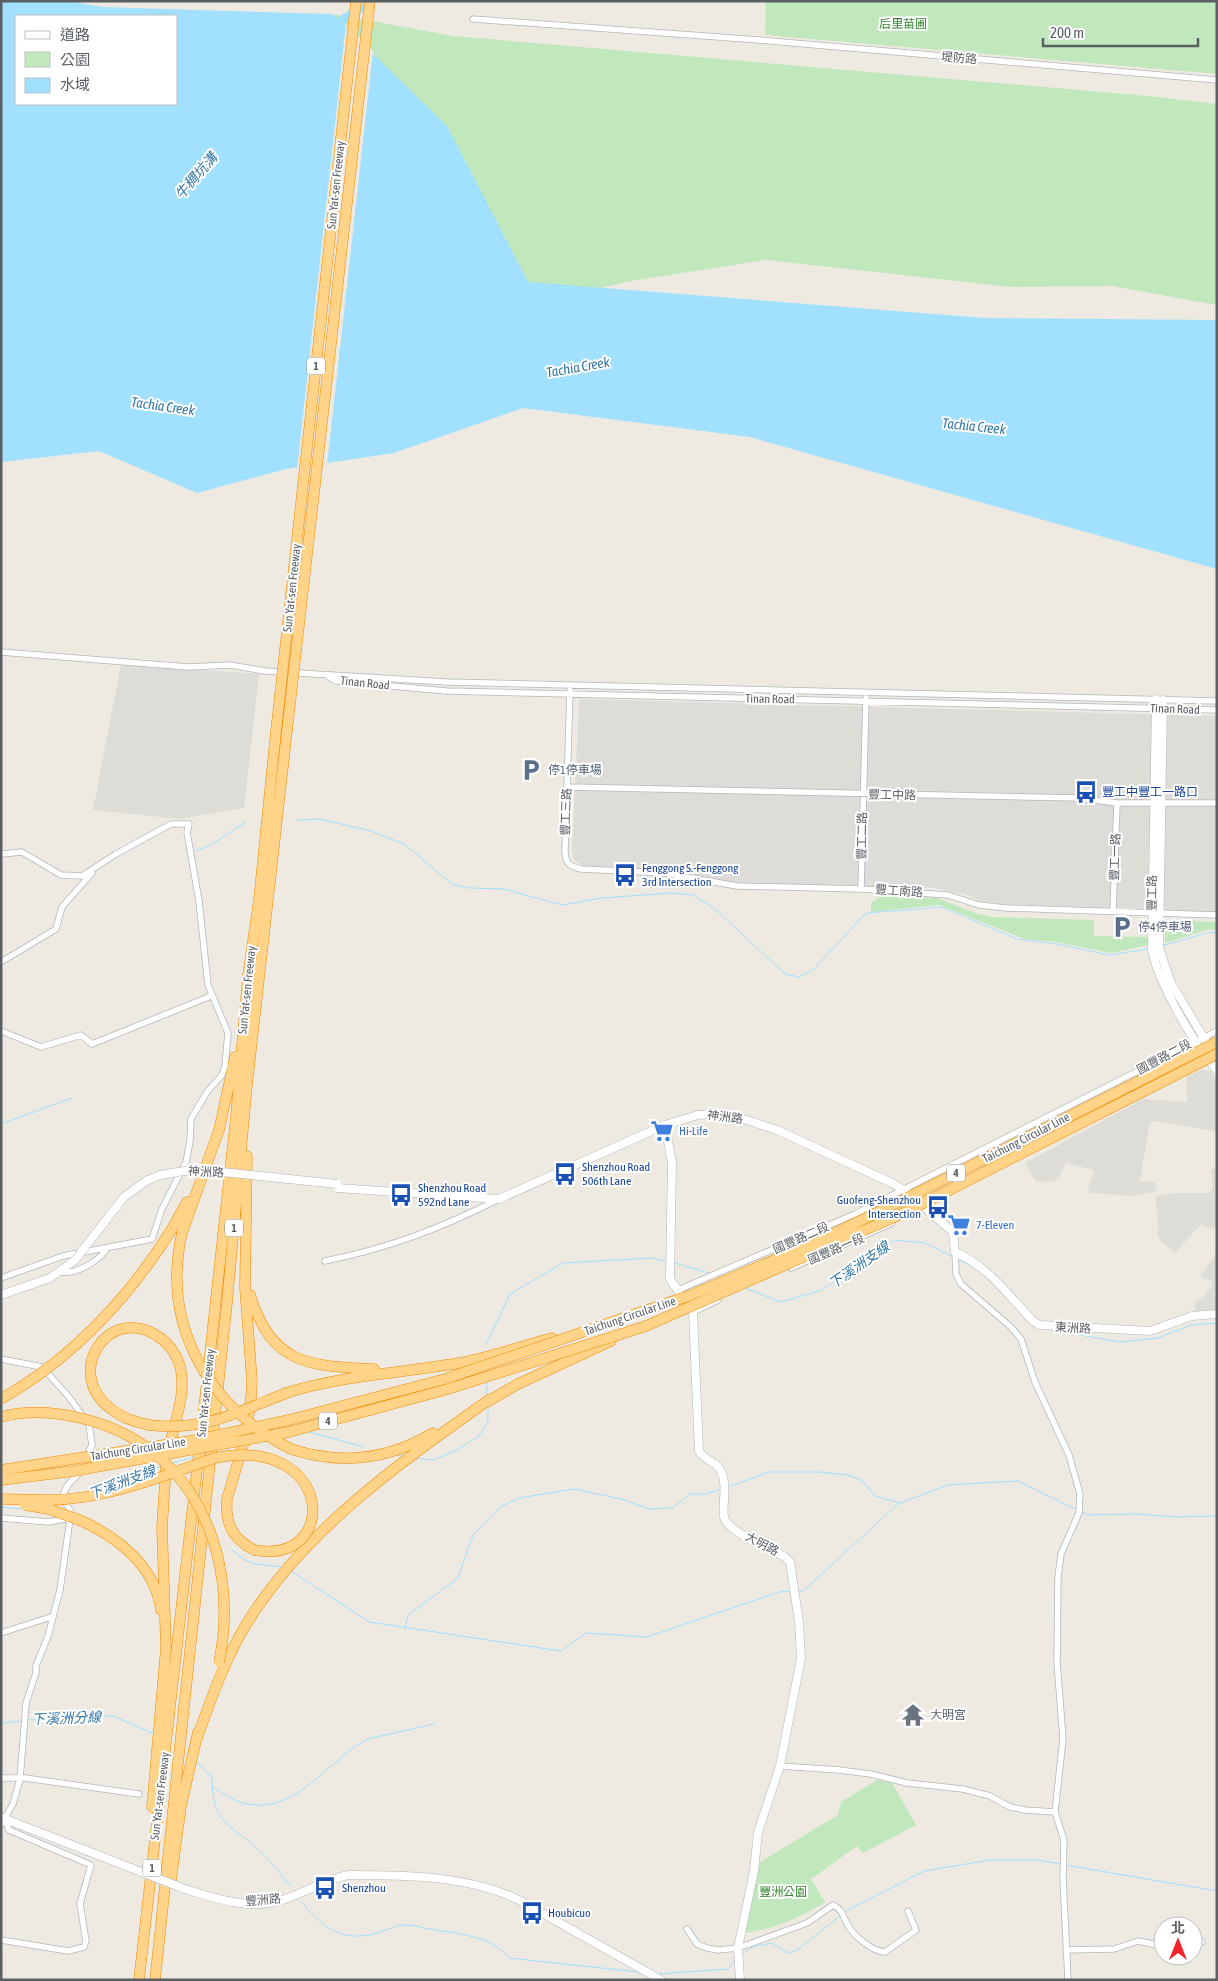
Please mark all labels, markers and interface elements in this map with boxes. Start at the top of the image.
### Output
legend [15,15,178,105]
scale bar [1043,15,1198,47]
park label: 后里苗圃 [879,17,927,31]
text: 200 m [1050,24,1084,41]
text: 道路 [60,26,90,43]
street label: 堤防路 [940,49,978,67]
text: 公園 [60,51,90,68]
text: 水域 [60,76,90,93]
street label: Sun Yat-sen Freeway [324,140,348,230]
water label: 牛稠坑溝 [172,148,222,202]
water label: Tachia Creek [545,353,612,380]
road number: 1 [307,358,325,374]
water label: Tachia Creek [130,394,197,418]
water label: Tachia Creek [941,415,1008,437]
street label: Sun Yat-sen Freeway [280,543,304,633]
street label: Tinan Road [340,673,390,693]
street label: Tinan Road [745,692,795,706]
street label: Tinan Road [1150,701,1200,717]
parking icon: 停1停車場 [518,757,544,783]
place label: 停1停車場 [548,763,602,777]
bus stop icon: 豐工中豐工一路口 [1073,779,1099,805]
place label: 豐工中豐工一路口 [1102,785,1198,799]
street label: 豐工三路 [558,788,574,836]
street label: 豐工中路 [868,788,916,802]
street label: 豐工二路 [855,812,869,860]
street label: 豐工一路 [1107,833,1123,881]
place label: Fenggong S.-Fenggong 3rd Intersection [642,861,739,889]
bus stop icon: Fenggong S.-Fenggong 3rd Intersection [612,862,638,888]
street label: 豐工路 [1145,875,1159,911]
street label: 豐工南路 [875,882,923,900]
parking icon: 停4停車場 [1109,914,1135,940]
place label: 停4停車場 [1138,920,1192,934]
street label: Sun Yat-sen Freeway [235,945,259,1035]
street label: 國豐路二段 [1134,1037,1194,1077]
street label: 神洲路 [706,1108,744,1126]
street label: Taichung Circular Line [980,1110,1072,1166]
supermarket icon: Hi-Life [649,1118,675,1144]
place label: Hi-Life [679,1124,708,1138]
place label: Shenzhou Road 506th Lane [582,1160,650,1188]
bus stop icon: Shenzhou Road 506th Lane [552,1161,578,1187]
street label: 神洲路 [188,1164,224,1180]
road number: 4 [947,1164,965,1182]
place label: Shenzhou Road 592nd Lane [418,1181,486,1209]
bus stop icon: Shenzhou Road 592nd Lane [388,1182,414,1208]
place label: Guofeng-Shenzhou Intersection [837,1193,921,1221]
bus stop icon: Guofeng-Shenzhou Intersection [925,1194,951,1220]
supermarket icon: 7-Eleven [946,1212,972,1238]
place label: 7-Eleven [976,1218,1014,1232]
street label: 國豐路二段 [771,1219,831,1257]
road number: 1 [225,1220,243,1236]
street label: 國豐路一段 [806,1231,866,1267]
water label: 下溪洲支線 [826,1237,894,1292]
street label: Taichung Circular Line [582,1294,678,1338]
street label: 東洲路 [1055,1320,1091,1336]
street label: Sun Yat-sen Freeway [194,1348,218,1438]
road number: 4 [319,1412,337,1430]
street label: Taichung Circular Line [89,1435,187,1463]
water label: 下溪洲支線 [86,1461,159,1502]
street label: 大明路 [743,1529,781,1559]
temple icon: 大明宮 [900,1702,926,1728]
place label: 大明宮 [930,1708,966,1722]
water label: 下溪洲分線 [31,1709,103,1727]
street label: Sun Yat-sen Freeway [148,1751,172,1841]
road number: 1 [143,1860,161,1876]
bus stop icon: Shenzhou [312,1875,338,1901]
place label: Shenzhou [342,1881,386,1895]
park label: 豐洲公園 [759,1885,807,1899]
street label: 豐洲路 [244,1891,282,1909]
bus stop icon: Houbicuo [519,1900,545,1926]
place label: Houbicuo [548,1906,591,1920]
north arrow [1153,1916,1203,1966]
text: 北 [1171,1920,1185,1936]

